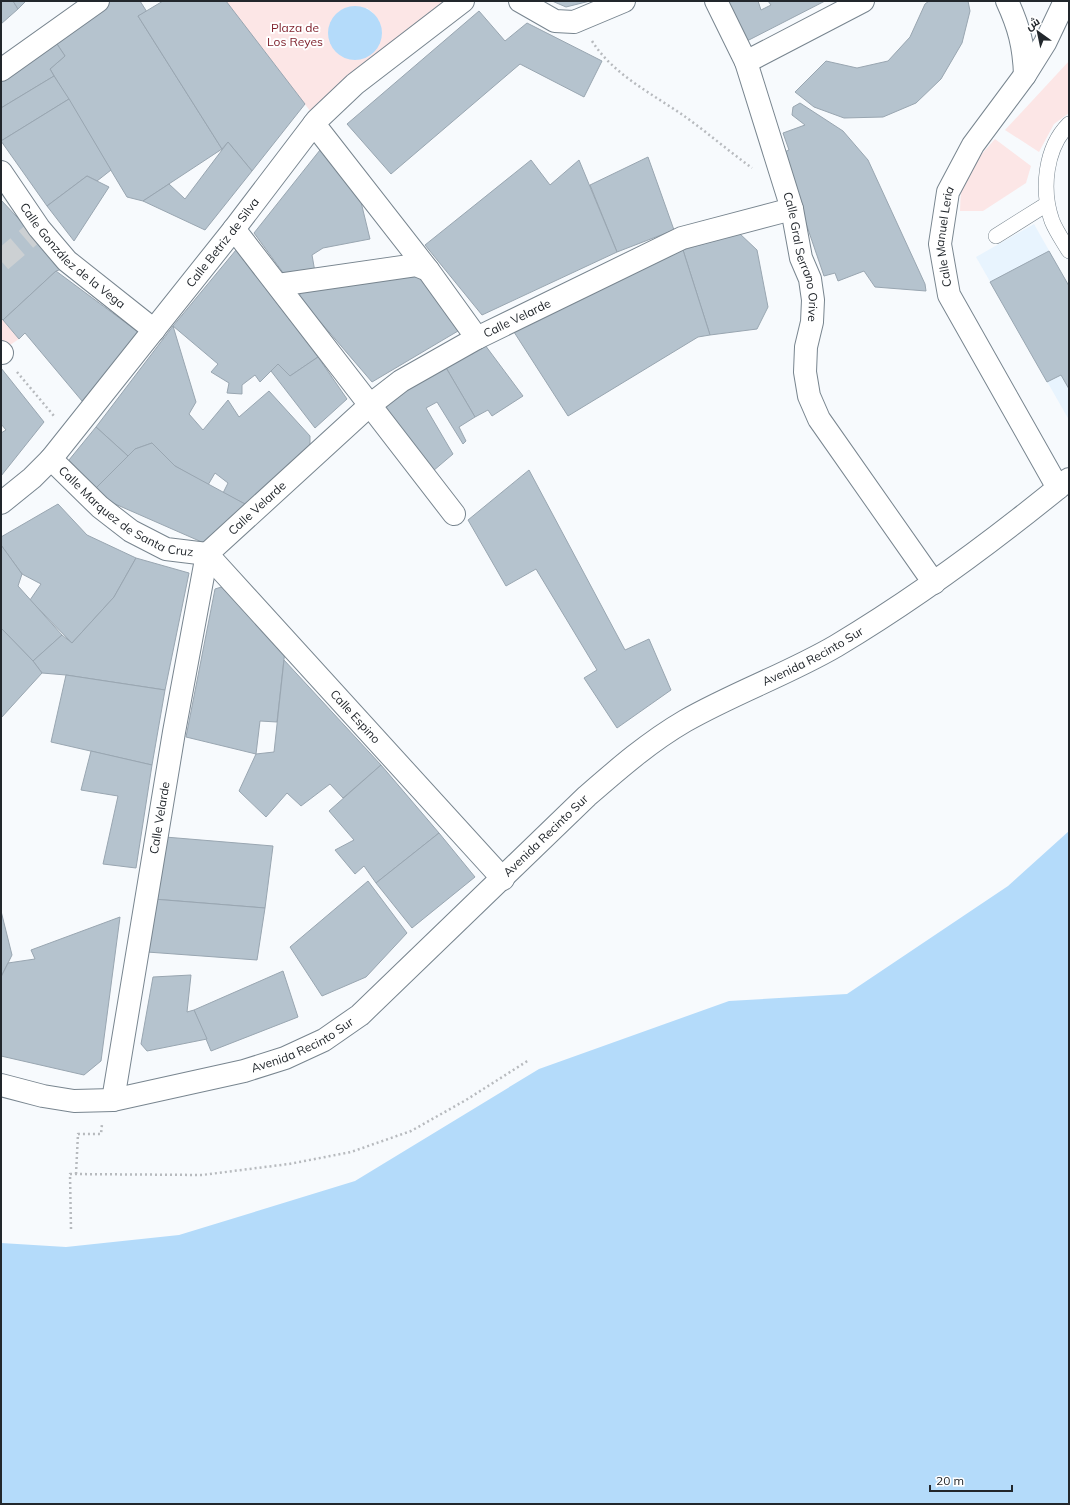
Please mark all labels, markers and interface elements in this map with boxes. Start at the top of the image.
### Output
north arrow [1018,12,1058,52]
text: ش [1023,14,1042,33]
park label: Plaza de Los Reyes [267,20,323,49]
street label: Calle Manuel Leria [932,183,957,288]
street label: Calle Gral Serrano Orive [780,190,821,322]
street label: Calle Betriz de Silva [183,195,262,290]
street label: Calle González de la Vega [17,200,129,311]
street label: Calle Velarde [481,295,553,341]
street label: Calle Marquez de Santa Cruz [56,463,194,559]
street label: Calle Velarde [225,478,289,538]
street label: Avenida Recinto Sur [760,623,866,689]
street label: Calle Espino [327,686,384,746]
street label: Calle Velarde [146,781,173,855]
street label: Avenida Recinto Sur [500,791,592,880]
street label: Avenida Recinto Sur [249,1014,357,1075]
scale bar [930,1467,1012,1493]
text: 20 m [936,1473,964,1488]

